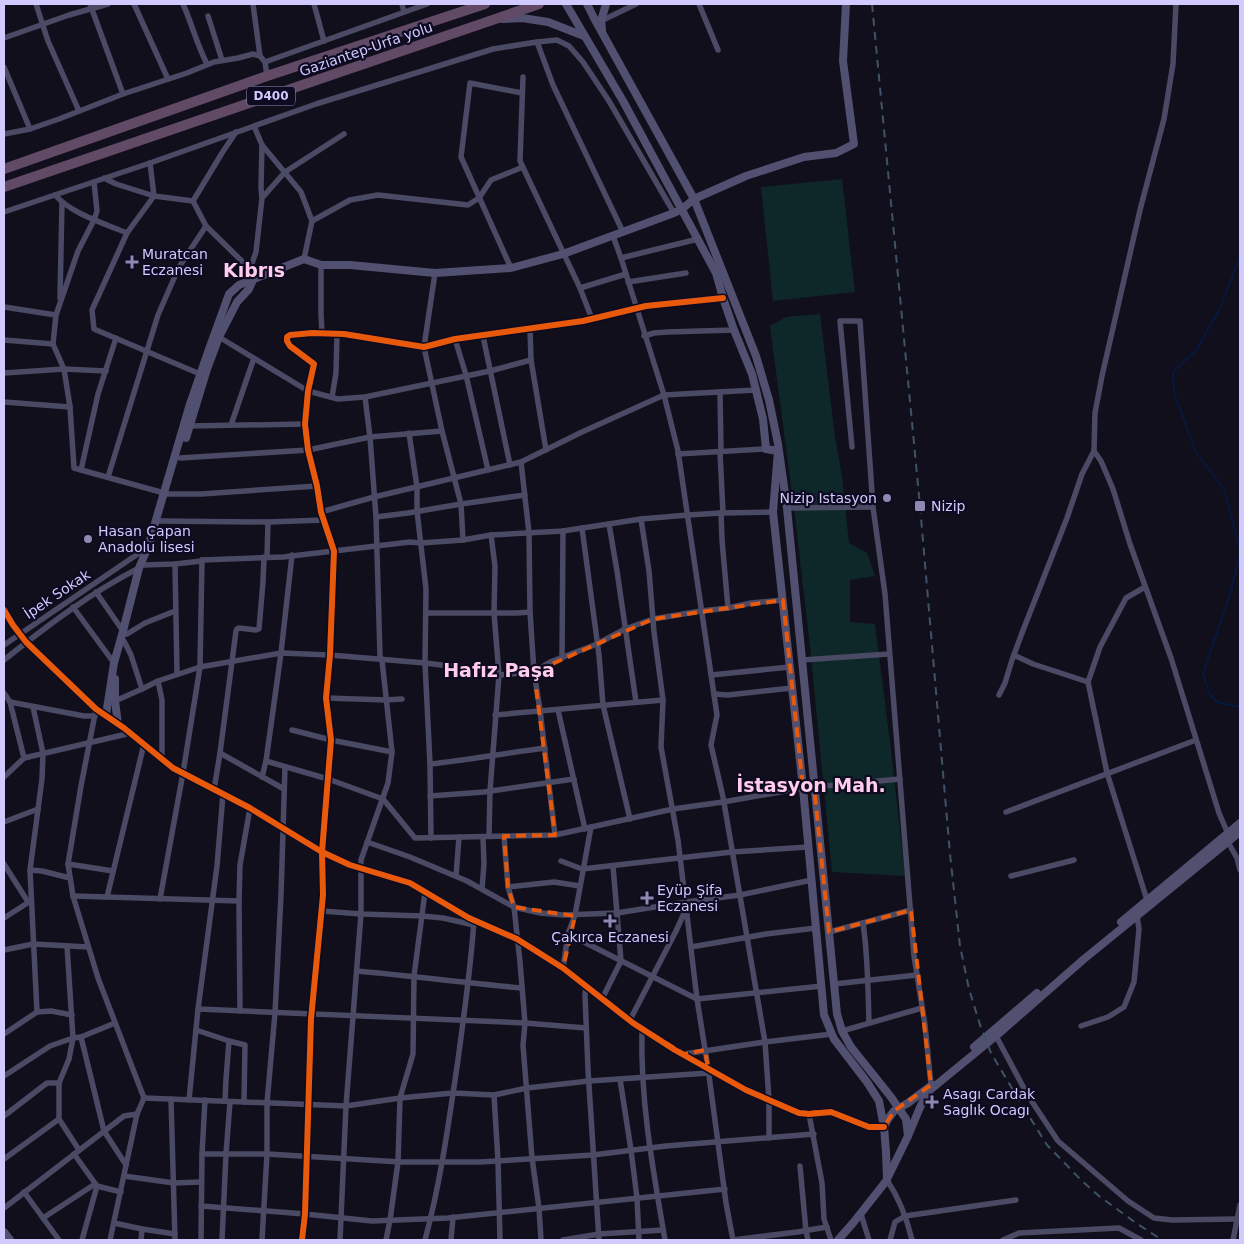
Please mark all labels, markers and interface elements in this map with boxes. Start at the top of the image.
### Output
street label: Gaziantep-Urfa yolu [297,19,435,79]
road number: D400 [247,86,295,105]
place label: Muratcan Eczanesi [142,246,208,278]
marker: Muratcan Eczanesi [126,256,138,268]
district label: Kıbrıs [223,259,285,281]
place label: Nizip Istasyon [780,490,877,506]
marker: Nizip Istasyon [881,492,893,504]
place label: Nizip [931,498,966,514]
marker: Nizip [913,499,927,513]
place label: Hasan Çapan Anadolu lisesi [98,523,195,555]
marker: Hasan Çapan Anadolu lisesi [82,533,94,545]
street label: İpek Sokak [20,565,94,622]
district label: Hafız Paşa [443,659,555,681]
district label: İstasyon Mah. [736,773,886,796]
place label: Eyüp Şifa Eczanesi [657,882,723,914]
marker: Eyüp Şifa Eczanesi [641,892,653,904]
marker: Çakırca Eczanesi [604,915,616,927]
place label: Çakırca Eczanesi [551,929,669,945]
place label: Asagı Cardak Saglık Ocagı [943,1086,1036,1118]
marker: Asagı Cardak Saglık Ocagı [925,1095,939,1109]

